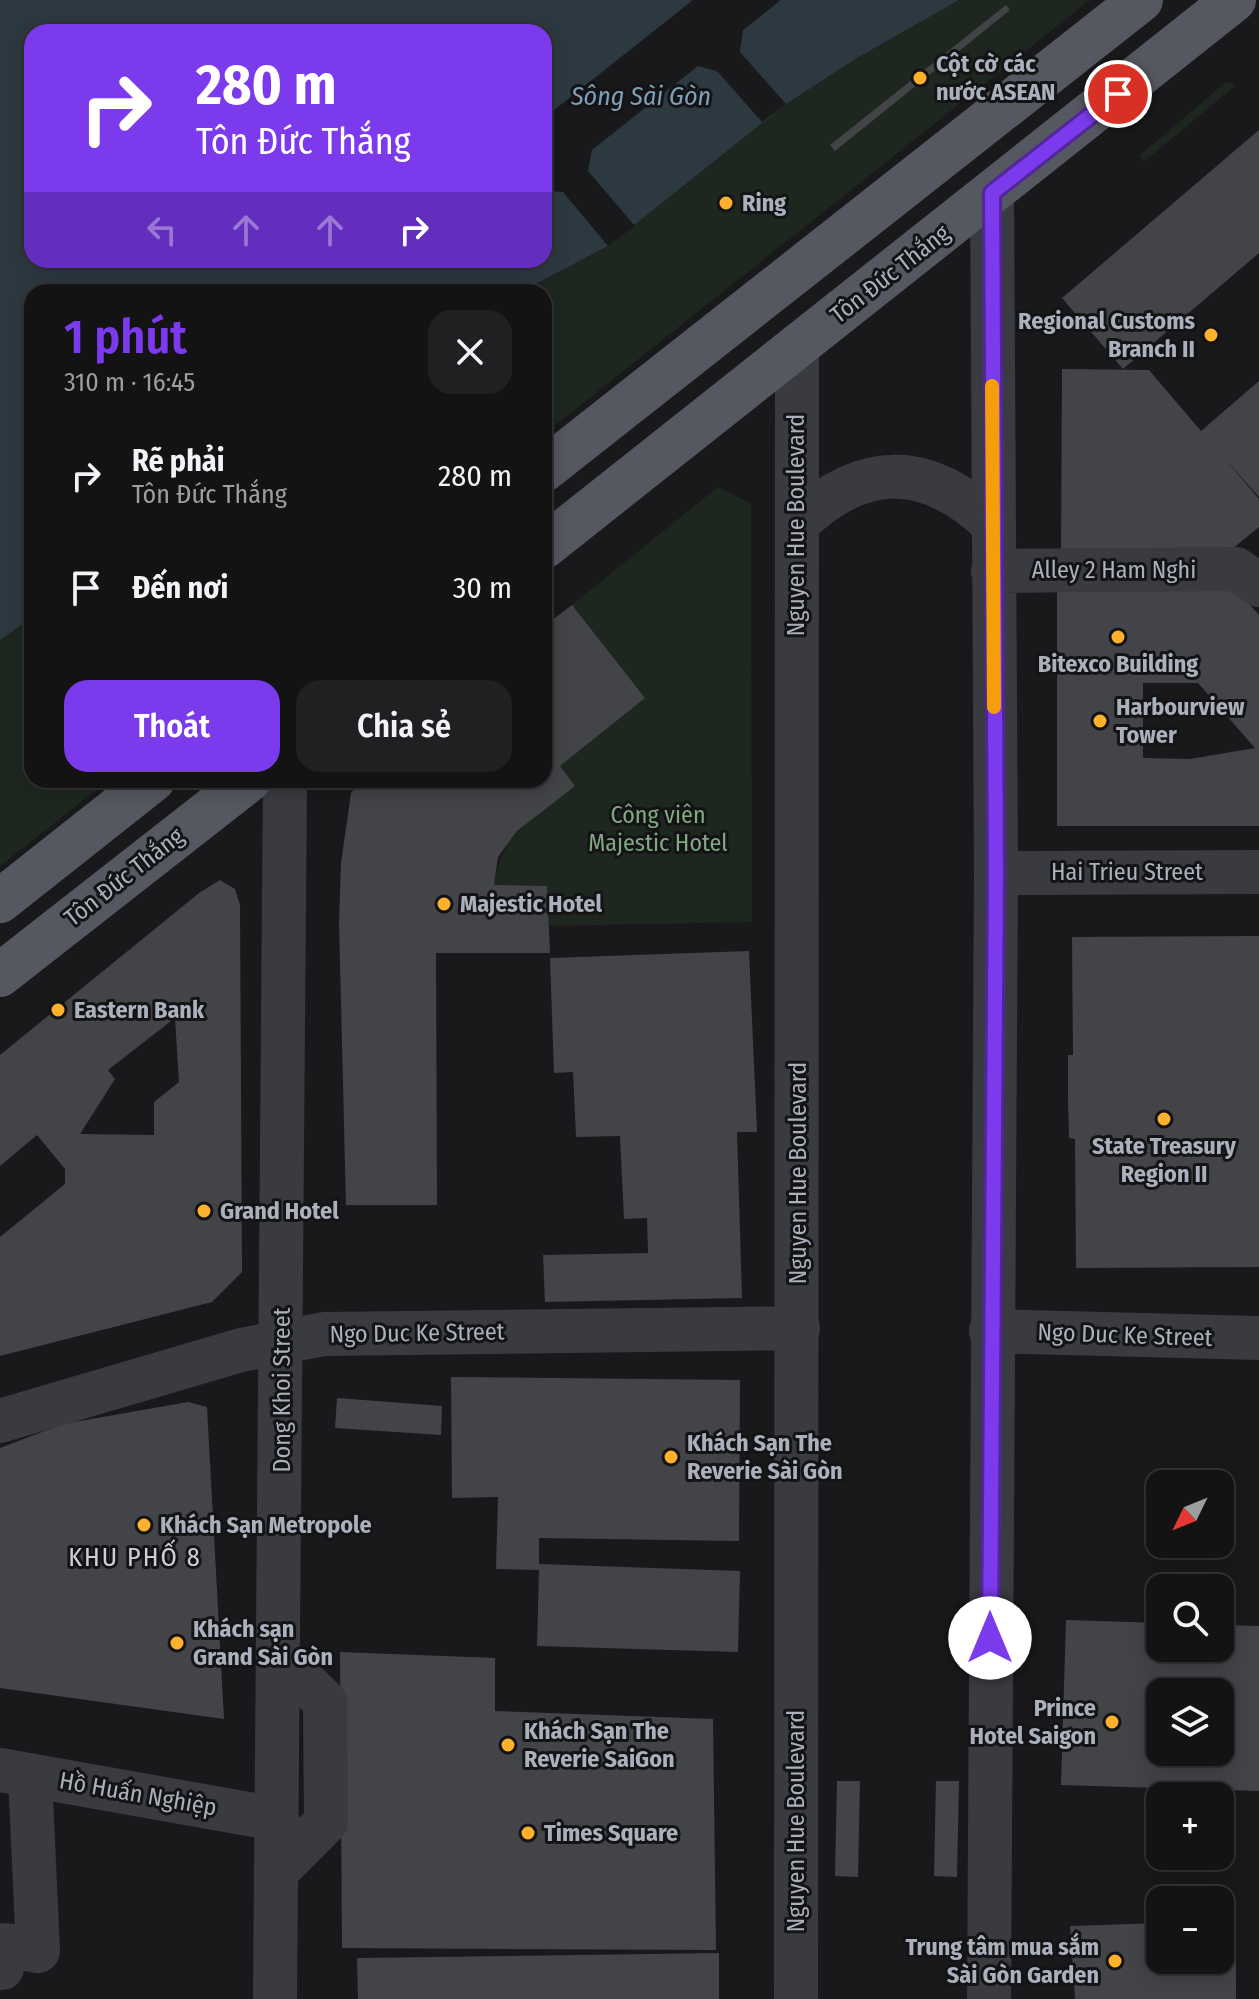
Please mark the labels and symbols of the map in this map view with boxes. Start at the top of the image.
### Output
place label: Cột cờ các nước ASEAN [936,50,1055,106]
pin [1084,60,1152,128]
marker: Cột cờ các nước ASEAN [911,69,929,87]
water label: Sông Sài Gòn [570,81,711,112]
place label: Ring [742,189,786,217]
marker: Ring [717,194,735,212]
street label: Tôn Ðức Thắng [824,218,956,329]
place label: Regional Customs Branch II [1018,307,1195,363]
marker: Regional Customs Branch II [1202,326,1220,344]
street label: Nguyen Hue Boulevard [782,414,810,636]
street label: Alley 2 Ham Nghi [1032,556,1196,584]
marker: Bitexco Building [1109,628,1127,646]
place label: Bitexco Building [1038,650,1198,678]
place label: Harbourview Tower [1116,693,1245,749]
marker: Harbourview Tower [1091,712,1109,730]
park label: Công viên Majestic Hotel [588,801,728,857]
street label: Tôn Ðức Thắng [58,821,190,932]
street label: Hai Trieu Street [1051,858,1203,886]
place label: Majestic Hotel [460,890,602,918]
marker: Majestic Hotel [435,895,453,913]
place label: Eastern Bank [74,996,205,1024]
marker: Eastern Bank [49,1001,67,1019]
street label: Nguyen Hue Boulevard [784,1062,812,1284]
marker: State Treasury Region II [1155,1110,1173,1128]
place label: State Treasury Region II [1092,1132,1237,1188]
place label: Grand Hotel [220,1197,339,1225]
marker: Grand Hotel [195,1202,213,1220]
street label: Dong Khoi Street [268,1307,296,1472]
street label: Ngo Duc Ke Street [329,1317,505,1349]
street label: Ngo Duc Ke Street [1037,1318,1213,1352]
place label: Khách Sạn The Reverie Sài Gòn [687,1429,843,1485]
marker: Khách Sạn The Reverie Sài Gòn [662,1448,680,1466]
north arrow [1146,1470,1234,1558]
place label: Khách Sạn Metropole [160,1511,372,1539]
marker: Khách Sạn Metropole [135,1516,153,1534]
district label: KHU PHỐ 8 [68,1539,202,1573]
position arrow [948,1596,1032,1680]
place label: Khách sạn Grand Sài Gòn [193,1615,333,1671]
marker: Khách sạn Grand Sài Gòn [168,1634,186,1652]
place label: Prince Hotel Saigon [970,1694,1096,1750]
street label: Nguyen Hue Boulevard [782,1710,810,1932]
marker: Prince Hotel Saigon [1103,1713,1121,1731]
place label: Khách Sạn The Reverie SaiGon [524,1717,675,1773]
marker: Khách Sạn The Reverie SaiGon [499,1736,517,1754]
street label: Hồ Huấn Nghiệp [57,1766,219,1822]
place label: Times Square [544,1819,678,1847]
marker: Times Square [519,1824,537,1842]
place label: Trung tâm mua sắm Sài Gòn Garden [905,1932,1099,1989]
marker: Trung tâm mua sắm Sài Gòn Garden [1106,1952,1124,1970]

